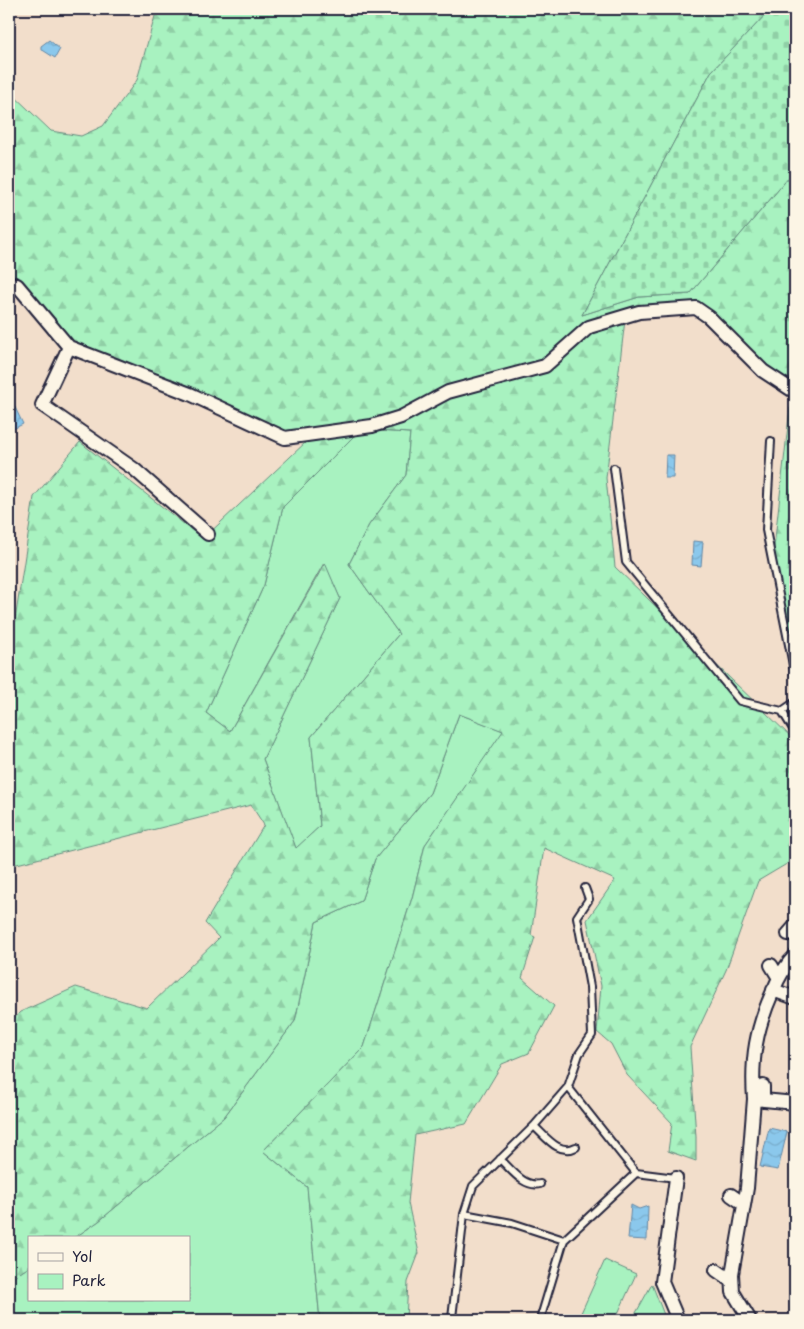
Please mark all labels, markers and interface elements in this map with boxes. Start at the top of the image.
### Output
legend [28,1236,190,1302]
text: Yol [72,1244,93,1267]
text: Park [72,1268,106,1291]

